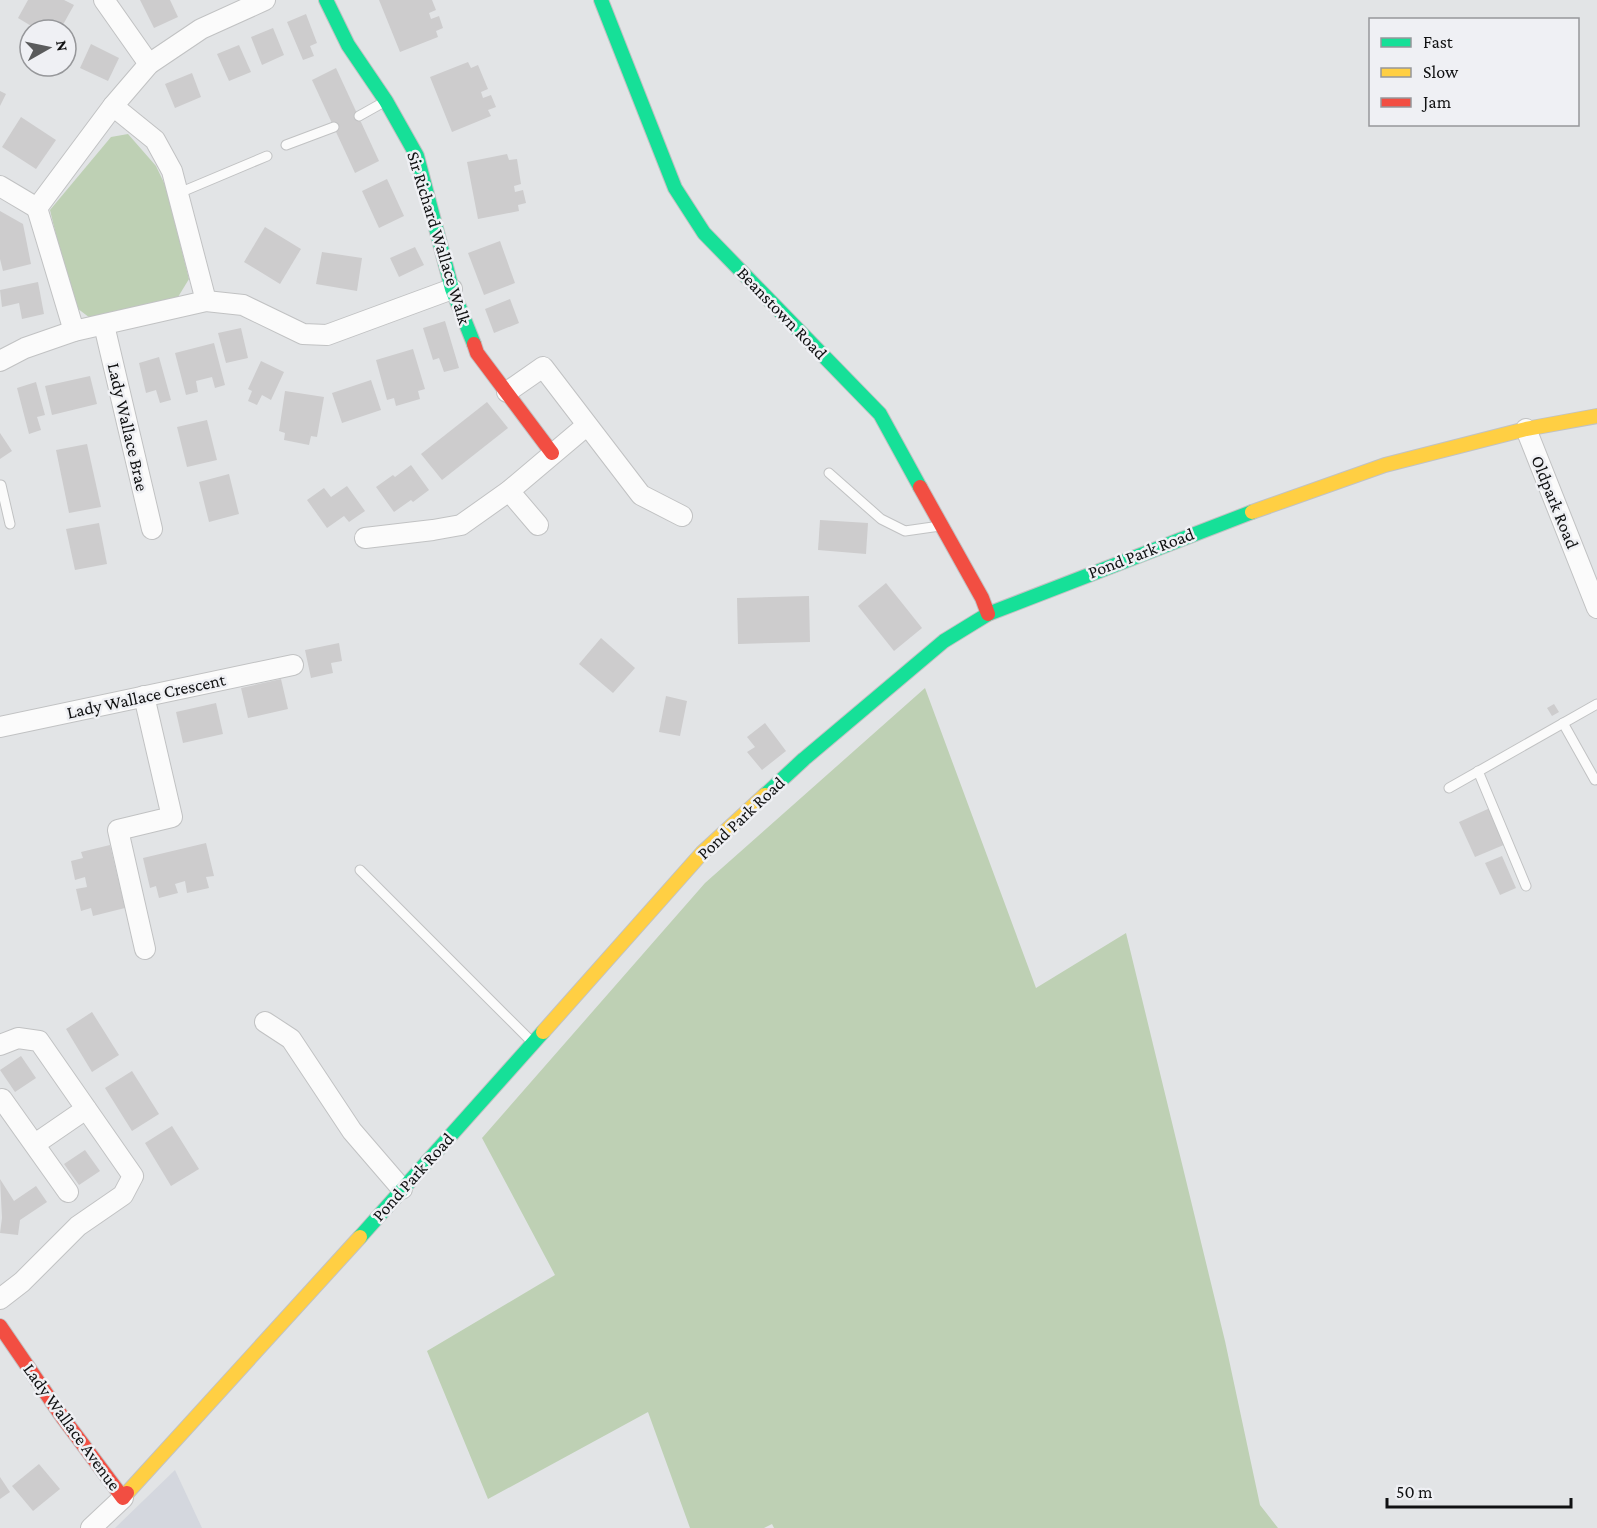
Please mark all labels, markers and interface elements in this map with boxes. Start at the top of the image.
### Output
north arrow [18,18,78,78]
legend [1369,18,1579,126]
text: Fast [1423,32,1454,52]
text: N [53,39,72,53]
text: Slow [1423,62,1459,82]
text: Jam [1421,92,1452,112]
street label: Sir Richard Wallace Walk [403,149,475,327]
street label: Beanstown Road [733,263,831,364]
street label: Lady Wallace Brae [104,361,153,493]
street label: Oldpark Road [1527,452,1583,552]
street label: Pond Park Road [1085,523,1197,582]
street label: Lady Wallace Crescent [65,669,228,723]
street label: Pond Park Road [693,772,789,864]
street label: Pond Park Road [368,1128,458,1225]
street label: Lady Wallace Avenue [19,1360,125,1494]
scale bar [1387,1471,1572,1509]
text: 50 m [1396,1482,1433,1502]

